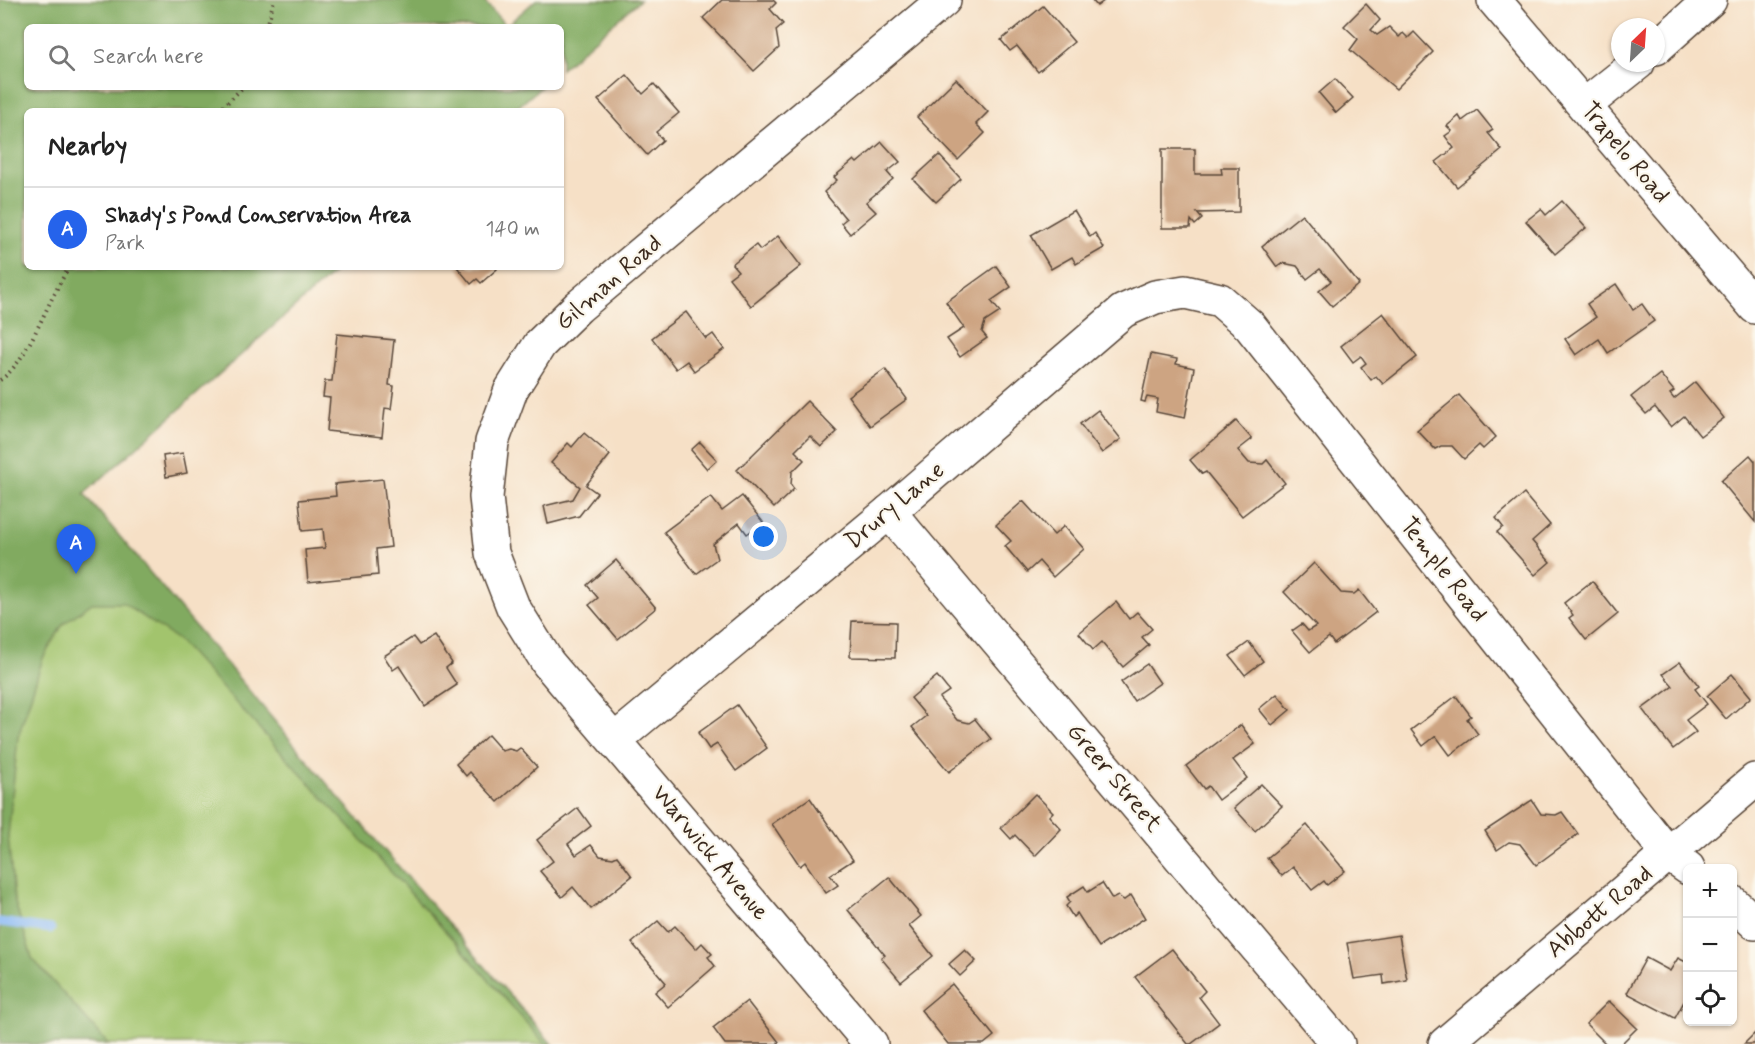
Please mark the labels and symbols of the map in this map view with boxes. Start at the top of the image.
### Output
north arrow [1611,18,1665,72]
street label: Trapelo Road [1574,96,1676,210]
street label: Gilman Road [549,228,669,338]
street label: Drury Lane [839,455,951,557]
street label: Temple Road [1392,511,1494,629]
your location [749,522,778,551]
pin: A [56,524,96,574]
street label: Greer Street [1059,717,1169,839]
street label: Warwick Avenue [644,779,776,927]
street label: Abbott Road [1541,859,1659,965]

